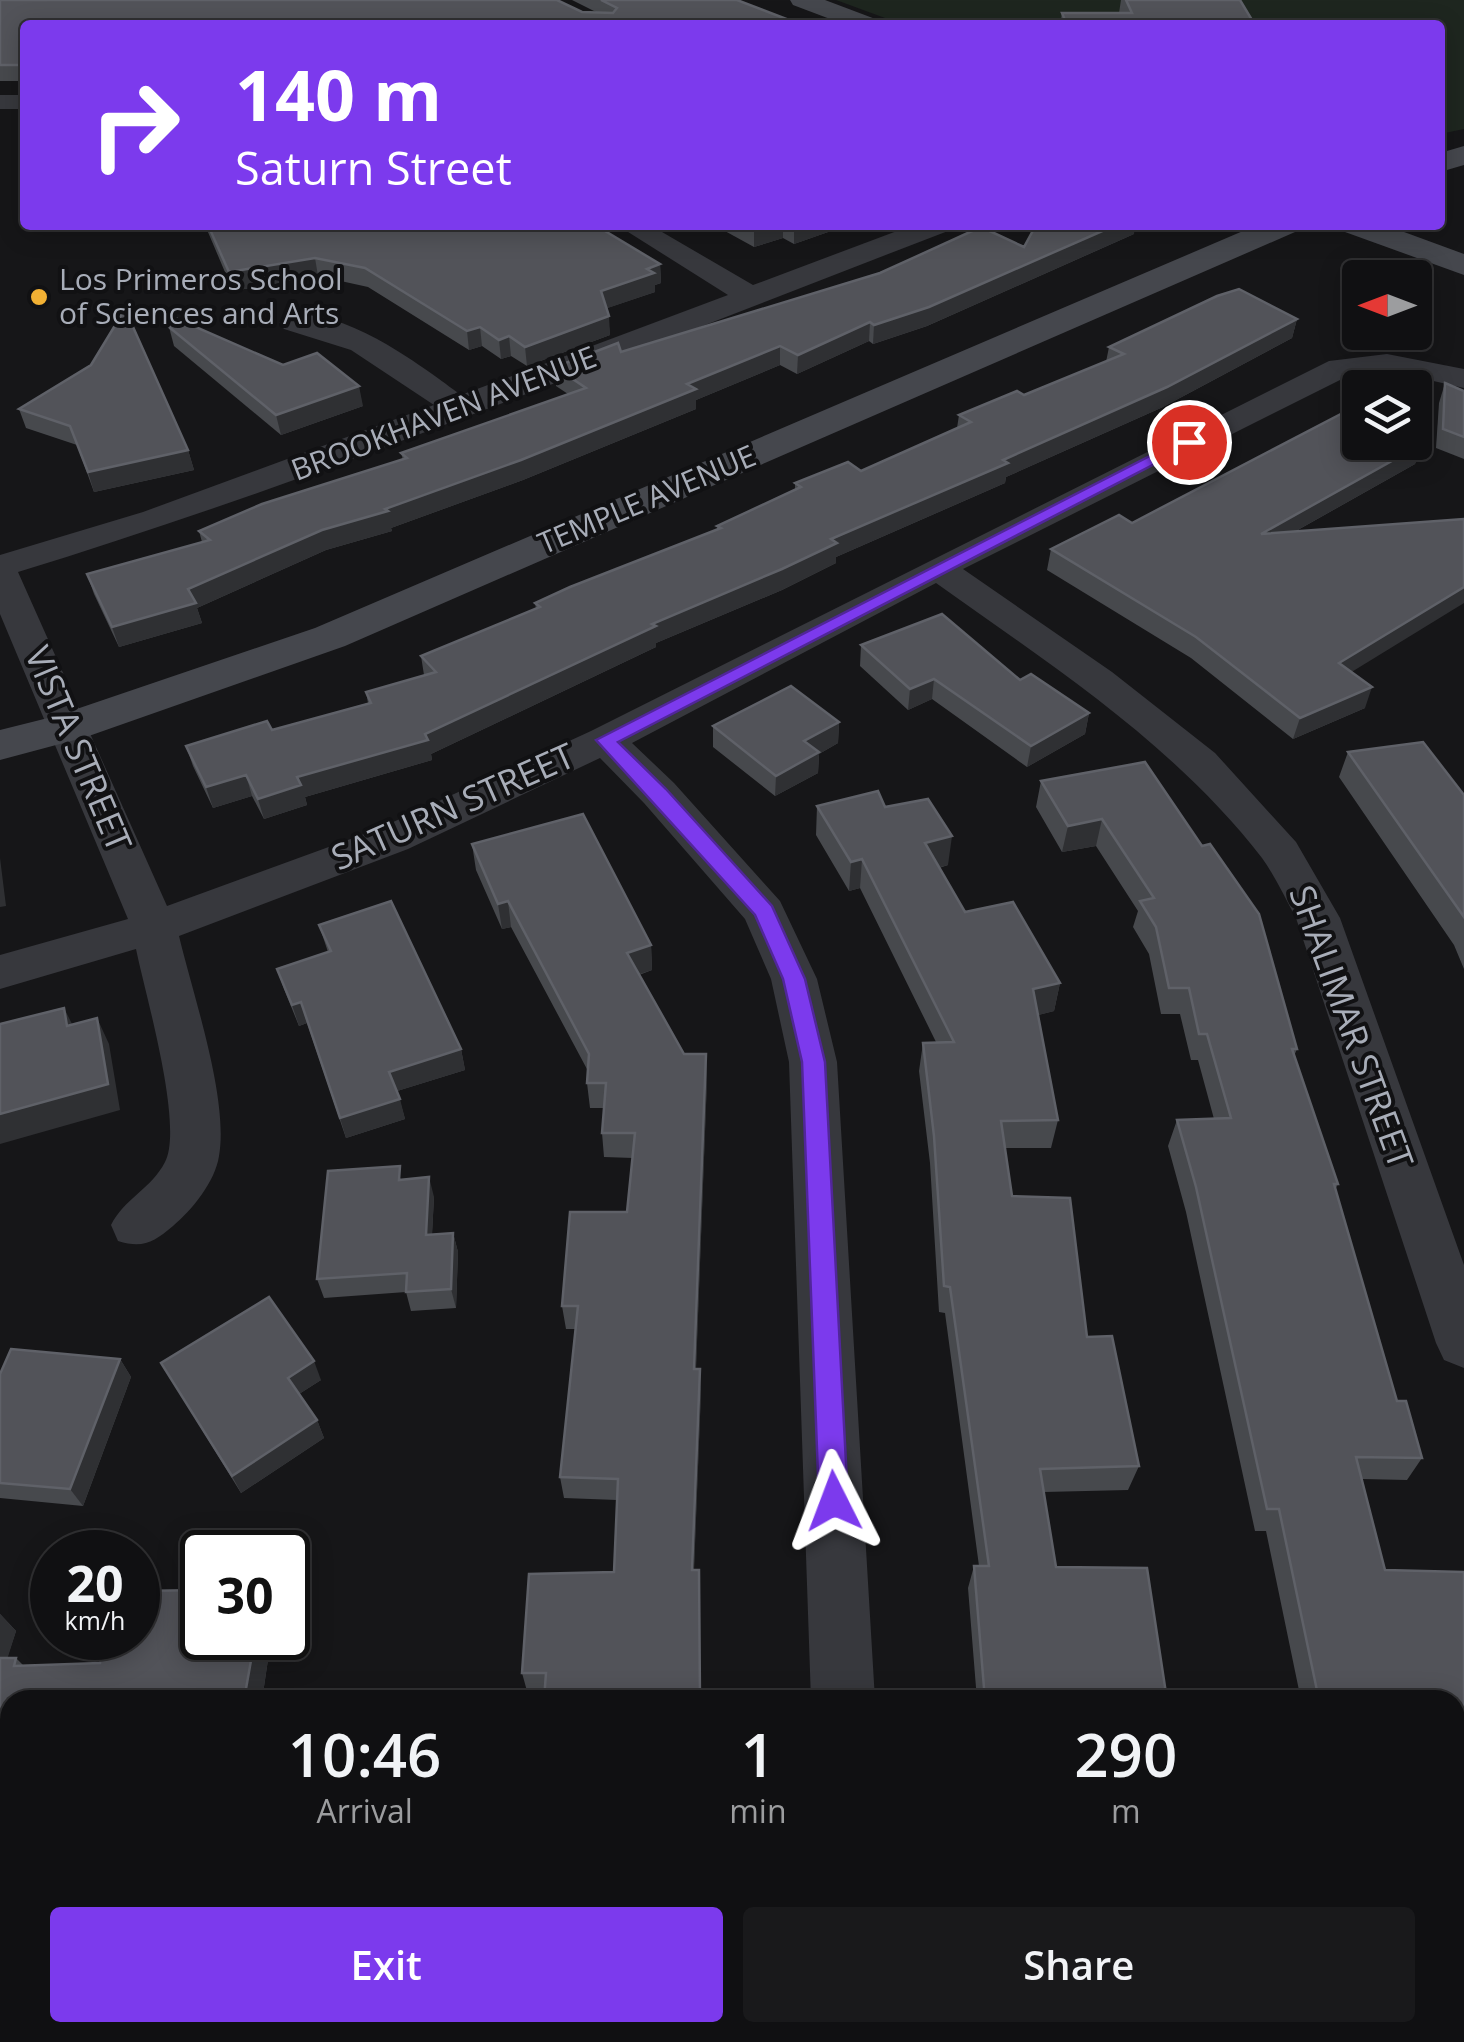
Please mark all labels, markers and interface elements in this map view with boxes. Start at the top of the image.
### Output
text: 140 m [235,46,442,142]
icon: right [70,60,200,190]
text: Saturn Street [235,137,512,198]
place label: Los Primeros School of Sciences and Arts [59,258,343,333]
north arrow [1342,260,1432,350]
map controls [1342,260,1432,460]
marker: Los Primeros School of Sciences and Arts [28,286,50,308]
street label: BROOKHAVEN AVENUE [285,335,602,490]
button: layers [1342,370,1432,460]
pin [1147,400,1232,485]
icon: arrive [1162,415,1217,470]
street label: TEMPLE AVENUE [531,434,762,563]
street label: VISTA STREET [15,639,144,858]
street label: SATURN STREET [323,731,581,880]
street label: SHALIMAR STREET [1279,879,1425,1174]
position arrow [782,1449,886,1553]
speed limit sign: 30 [180,1530,310,1660]
text: 20 [66,1549,124,1617]
text: km/h [65,1603,125,1637]
text: 10:46 [288,1713,441,1795]
text: 1 [741,1713,775,1795]
text: 290 [1074,1713,1177,1795]
text: Arrival [316,1789,413,1832]
text: min [729,1789,787,1832]
text: m [1111,1789,1141,1832]
button: Exit [50,1907,723,2022]
button: Share [743,1907,1415,2022]

